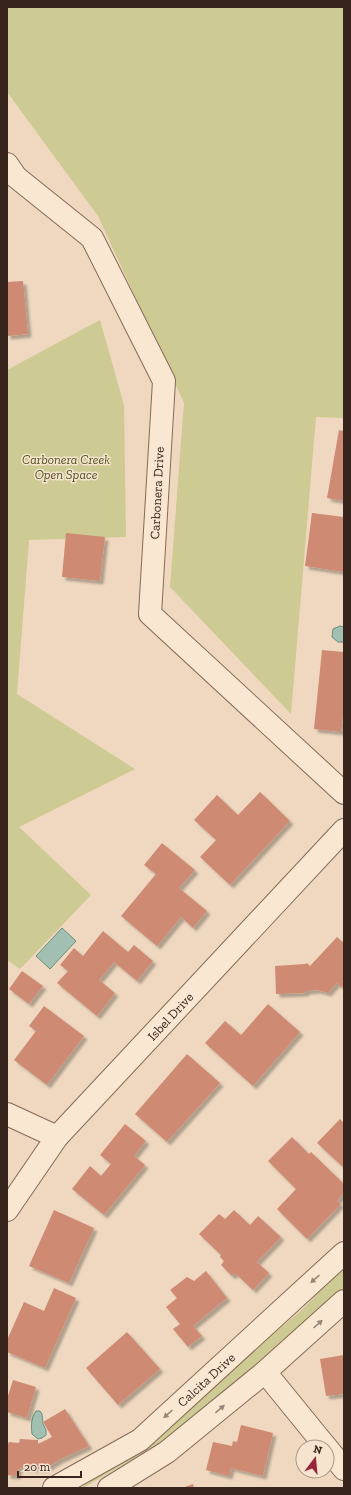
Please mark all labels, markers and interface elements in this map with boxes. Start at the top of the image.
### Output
street label: Carbonera Drive [147,446,167,540]
park label: Carbonera Creek Open Space [22,452,110,482]
street label: Isbel Drive [144,989,196,1043]
one-way arrow [310,1274,320,1284]
one-way arrow [314,1320,323,1329]
street label: Calcita Drive [174,1349,238,1410]
one-way arrow [214,1404,225,1413]
one-way arrow [163,1409,172,1418]
north arrow [295,1439,335,1479]
text: N [312,1442,324,1457]
scale bar [18,1453,81,1479]
text: 20 m [24,1460,51,1474]

